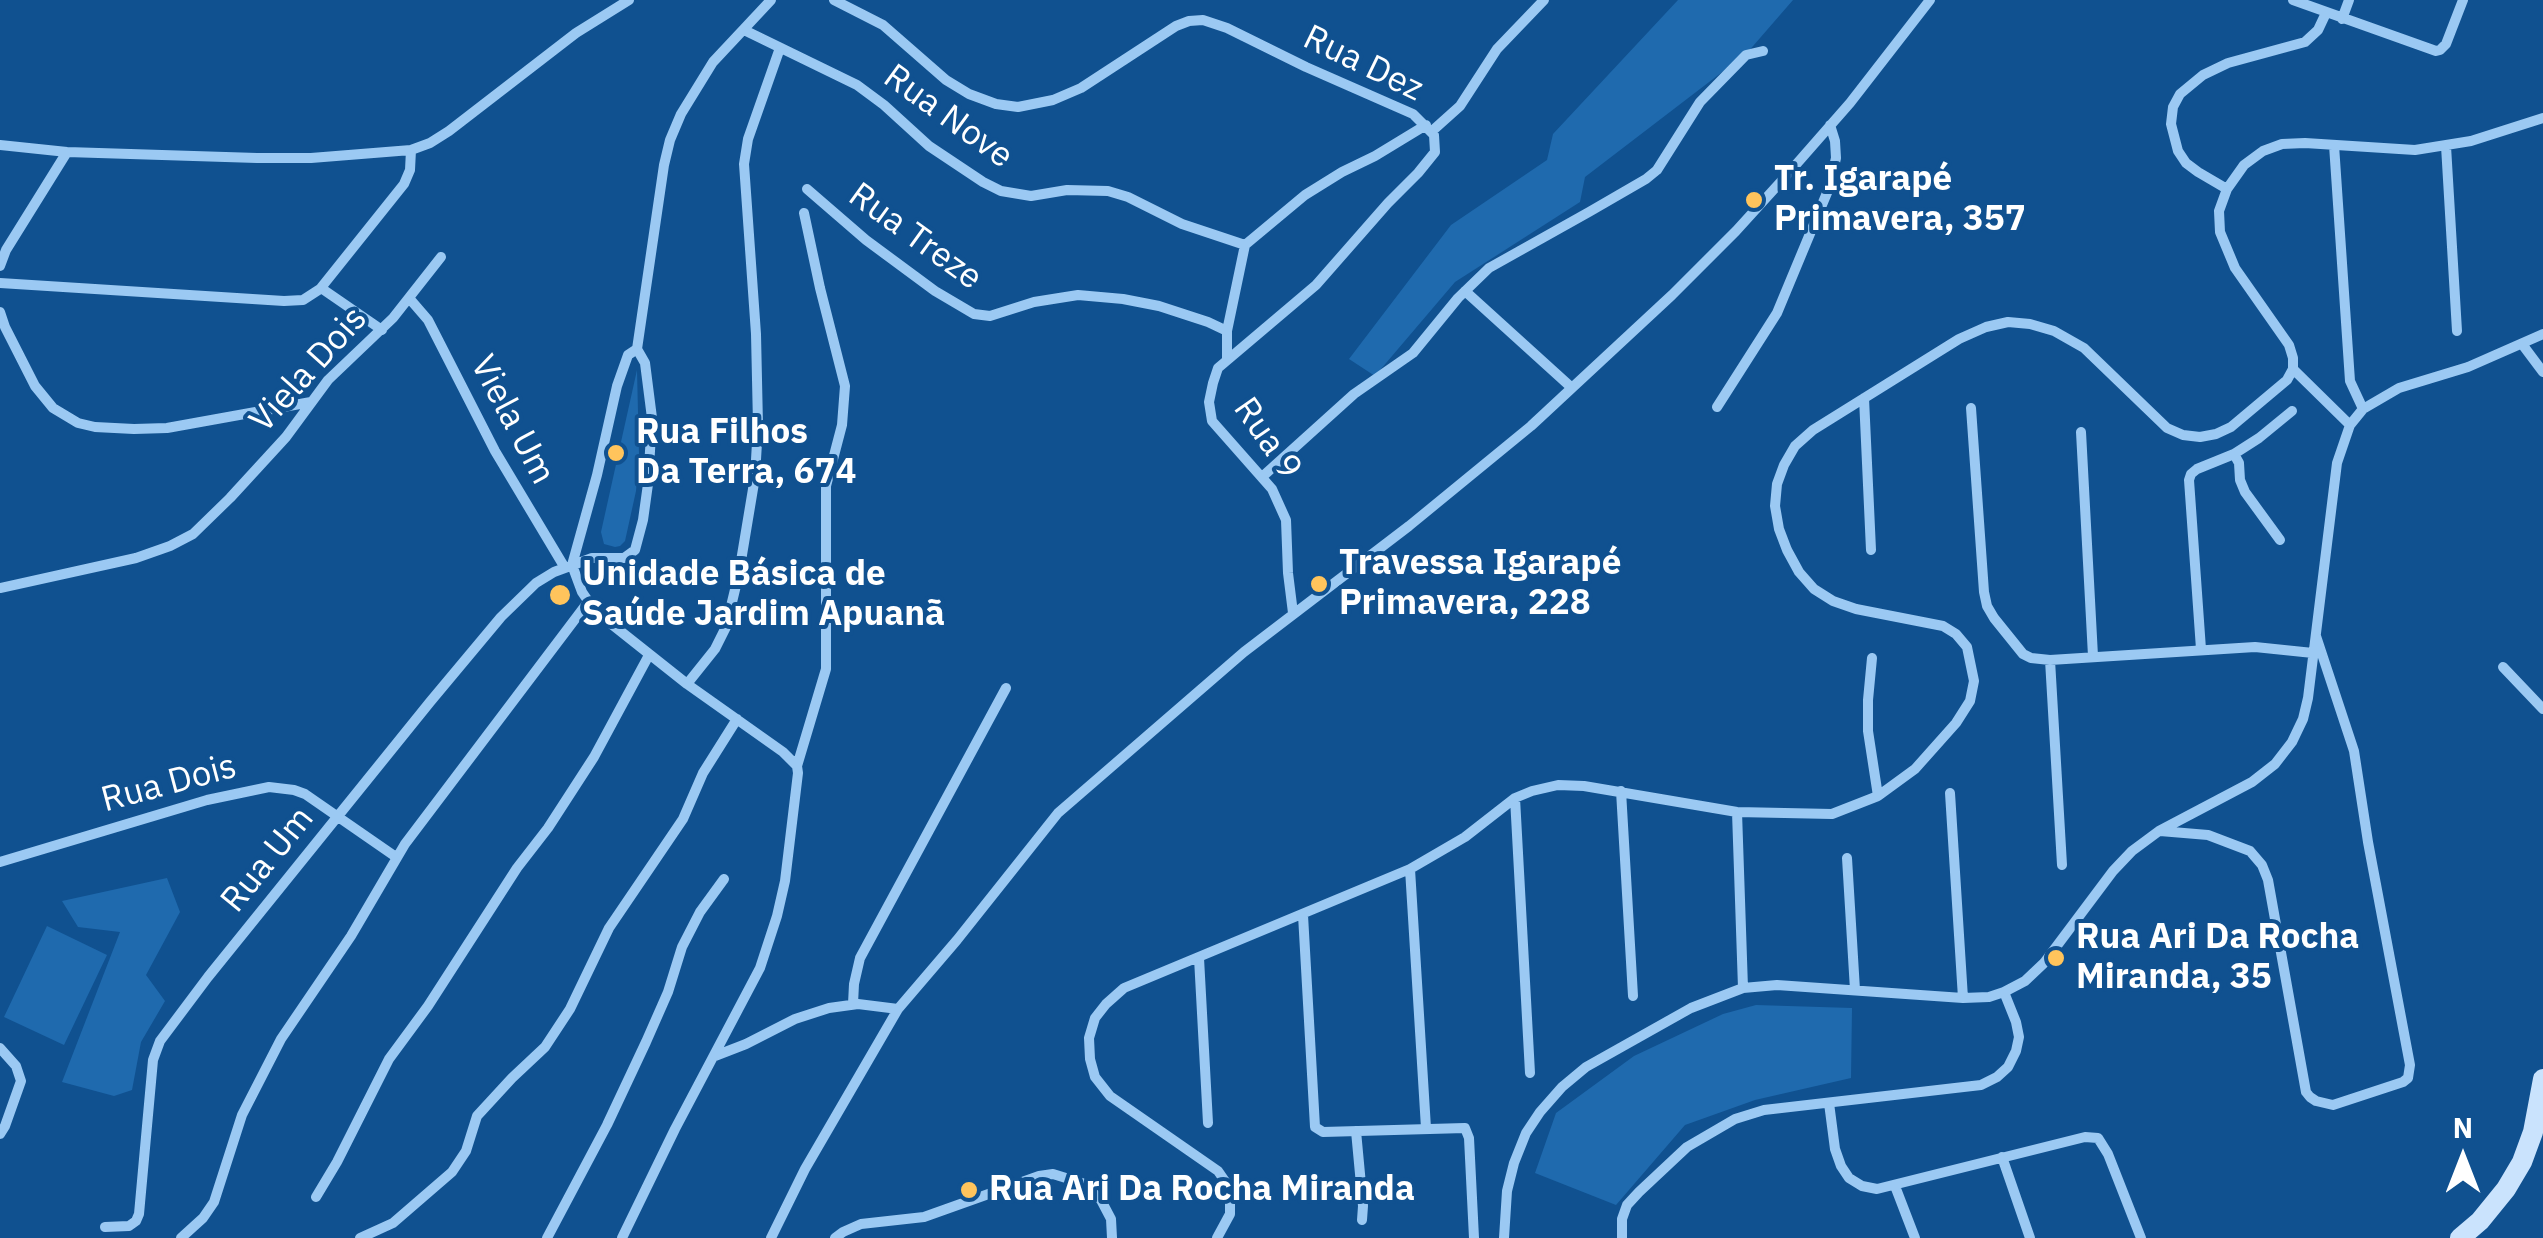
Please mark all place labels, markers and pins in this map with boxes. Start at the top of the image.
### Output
place label: Tr. Igarapé Primavera, 357 [1774,159,2026,241]
marker: Tr. Igarapé Primavera, 357 [1743,189,1765,211]
place label: Rua Filhos Da Terra, 674 [636,412,857,494]
marker: Rua Filhos Da Terra, 674 [605,442,627,464]
place label: Travessa Igarapé Primavera, 228 [1339,543,1621,625]
place label: Unidade Básica de Saúde Jardim Apuanã [582,554,945,636]
marker: Travessa Igarapé Primavera, 228 [1308,573,1330,595]
marker: Unidade Básica de Saúde Jardim Apuanã [547,582,573,608]
place label: Rua Ari Da Rocha Miranda, 35 [2076,917,2359,999]
marker: Rua Ari Da Rocha Miranda, 35 [2045,947,2067,969]
place label: Rua Ari Da Rocha Miranda [989,1169,1415,1211]
marker: Rua Ari Da Rocha Miranda [958,1179,980,1201]

